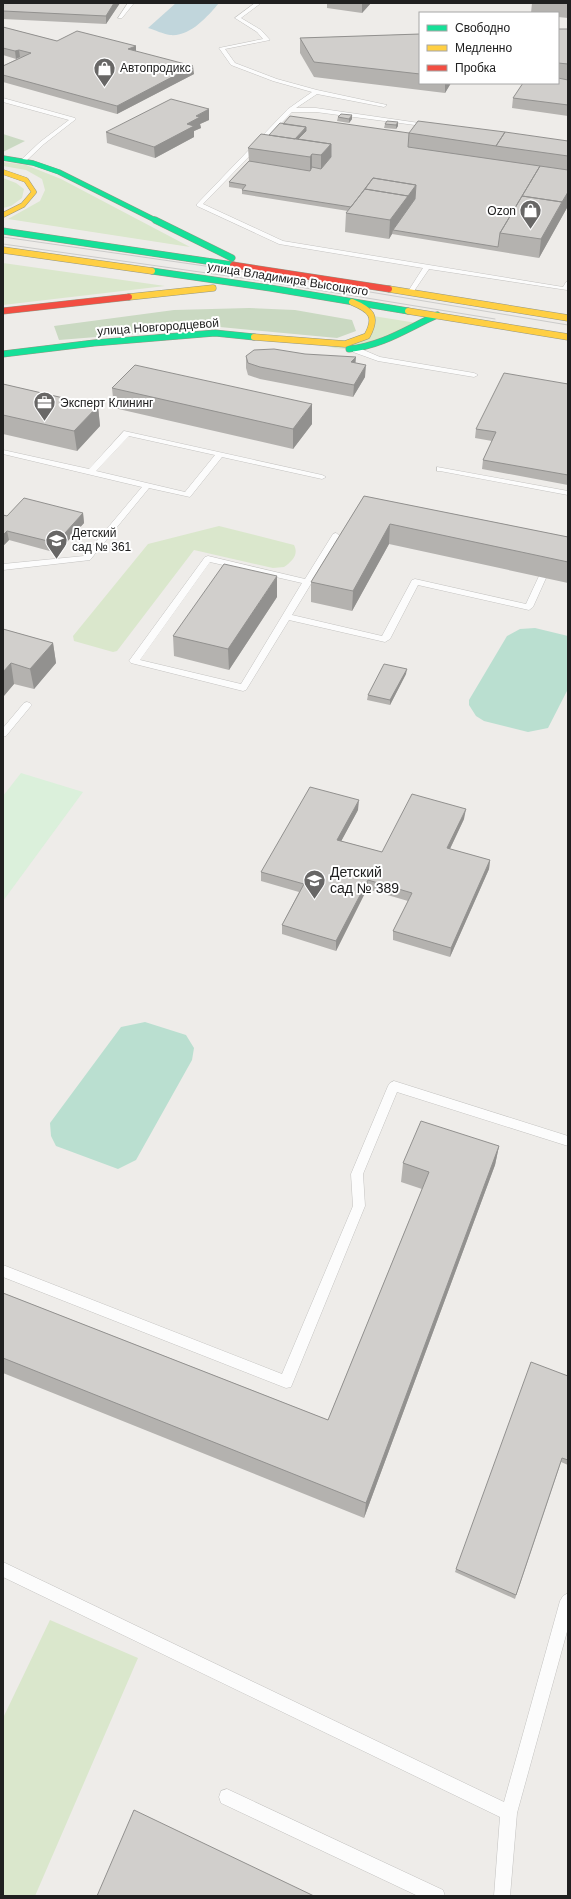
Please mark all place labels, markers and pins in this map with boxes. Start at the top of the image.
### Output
shop icon: Автопродикс [92,55,118,88]
place label: Автопродикс [120,61,191,75]
shop icon: Ozon [518,198,544,231]
place label: Ozon [487,204,516,218]
office icon: Эксперт Клининг [32,390,58,423]
place label: Эксперт Клининг [60,396,154,410]
place label: Детский сад № 361 [72,526,132,554]
school or university icon: Детский сад № 361 [43,527,69,560]
place label: Детский сад № 389 [330,864,399,896]
school or university icon: Детский сад № 389 [302,867,328,900]

